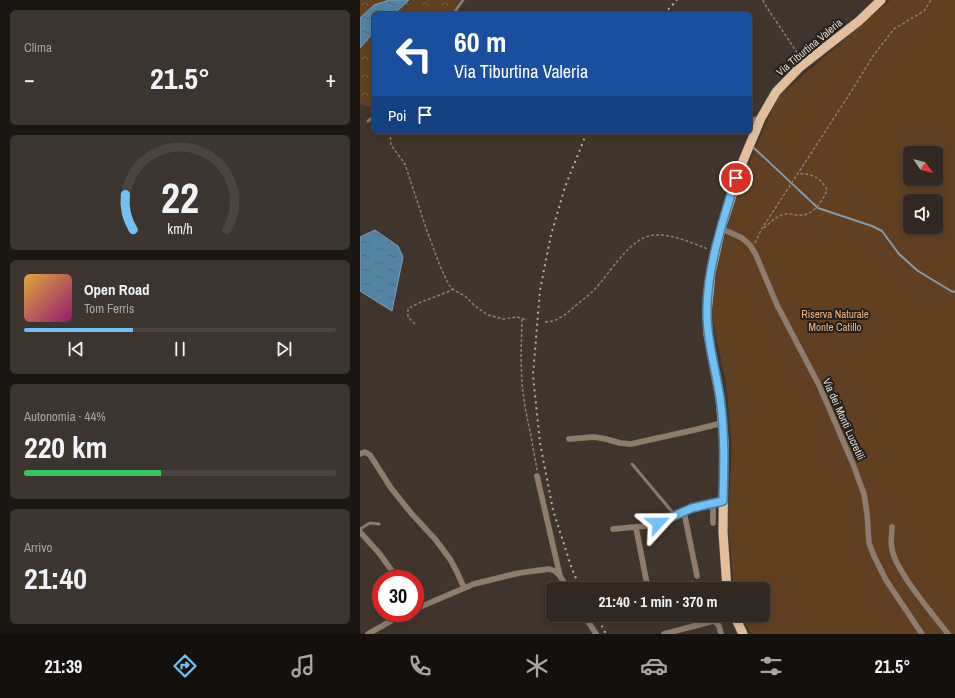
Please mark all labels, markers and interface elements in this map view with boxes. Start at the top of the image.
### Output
street label: Via Tiburtina Valeria [773,15,845,79]
text: 60 m [454,23,506,61]
icon: left [388,28,440,80]
text: Clima [24,39,52,56]
text: 21.5° [150,58,210,98]
text: Via Tiburtina Valeria [454,59,588,84]
text: − [24,64,35,94]
text: + [325,64,336,94]
icon: arrive [414,104,436,126]
text: Poi [388,105,406,126]
north arrow [903,146,943,186]
map controls [903,146,943,234]
pin [719,161,753,195]
icon: arrive [725,167,747,189]
text: 22 [161,170,199,226]
button: sound [903,194,943,234]
text: km/h [167,219,193,238]
text: Open Road [84,279,150,300]
text: Tom Ferris [84,300,134,317]
park label: Riserva Naturale Monte Catillo [801,307,869,334]
icon: previous [65,338,87,360]
icon: pause [169,338,191,360]
icon: next [273,338,295,360]
street label: Via dei Monti Lucretili [820,376,868,462]
text: Autonomia · 44% [24,408,106,425]
text: 220 km [24,427,107,467]
position arrow [637,502,679,544]
text: Arrivo [24,539,52,556]
text: 21:40 [24,558,87,598]
speed limit sign: 30 [372,570,424,622]
text: 21:40 · 1 min · 370 m [599,591,717,612]
icon: directions [171,652,199,680]
icon: music [289,652,317,680]
icon: phone [406,652,434,680]
icon: climate [523,652,551,680]
icon: car [640,652,668,680]
icon: filters [757,652,785,680]
text: 21:39 [45,654,82,679]
text: 21.5° [874,654,910,679]

